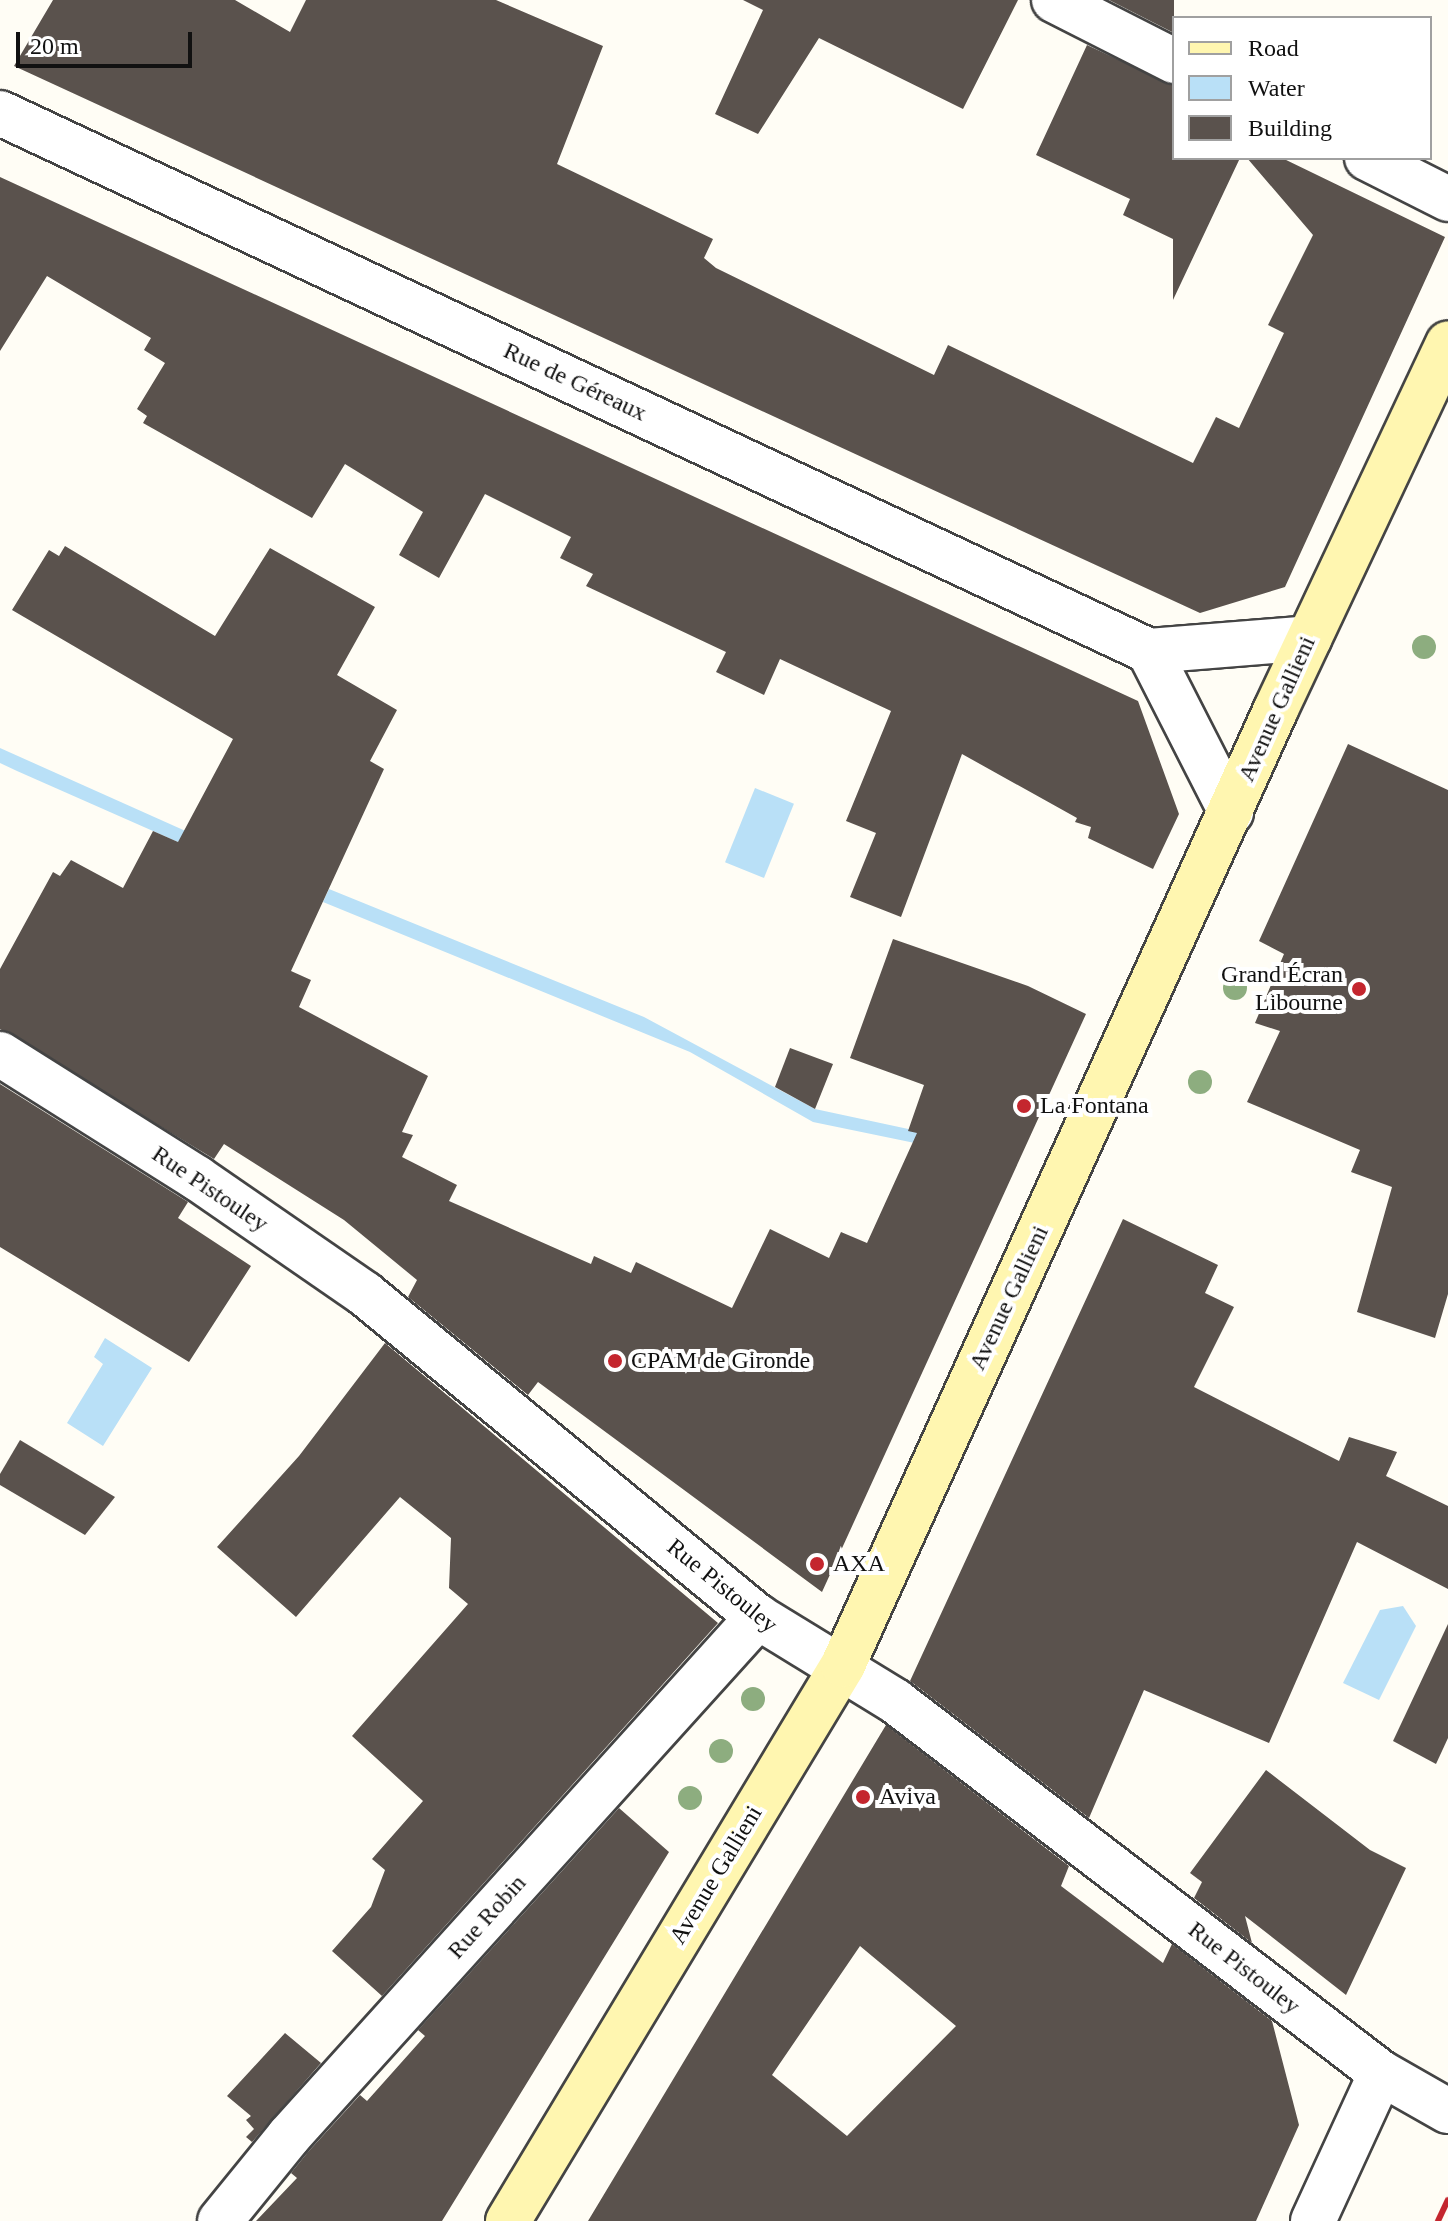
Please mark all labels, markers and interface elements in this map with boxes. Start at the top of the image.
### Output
scale bar [20,16,196,66]
legend [1172,16,1432,160]
text: 20 m [30,33,79,59]
text: Road [1248,35,1299,61]
text: Water [1248,75,1305,101]
text: Building [1248,115,1332,141]
street label: Rue de Géreaux [499,336,651,428]
street label: Avenue Gallieni [1232,632,1322,786]
place label: Grand Écran Libourne [1221,961,1343,1017]
marker: Grand Écran Libourne [1350,980,1368,998]
place label: La Fontana [1040,1092,1149,1120]
marker: La Fontana [1015,1097,1033,1115]
street label: Rue Pistouley [146,1140,274,1238]
street label: Avenue Gallieni [963,1221,1055,1375]
place label: CPAM de Gironde [631,1347,810,1375]
marker: CPAM de Gironde [606,1352,624,1370]
street label: Rue Pistouley [661,1533,783,1639]
place label: AXA [833,1550,885,1578]
marker: AXA [808,1555,826,1573]
place label: Aviva [879,1783,936,1811]
marker: Aviva [854,1788,872,1806]
street label: Avenue Gallieni [663,1801,769,1949]
street label: Rue Robin [442,1869,532,1965]
street label: Rue Pistouley [1182,1915,1306,2021]

